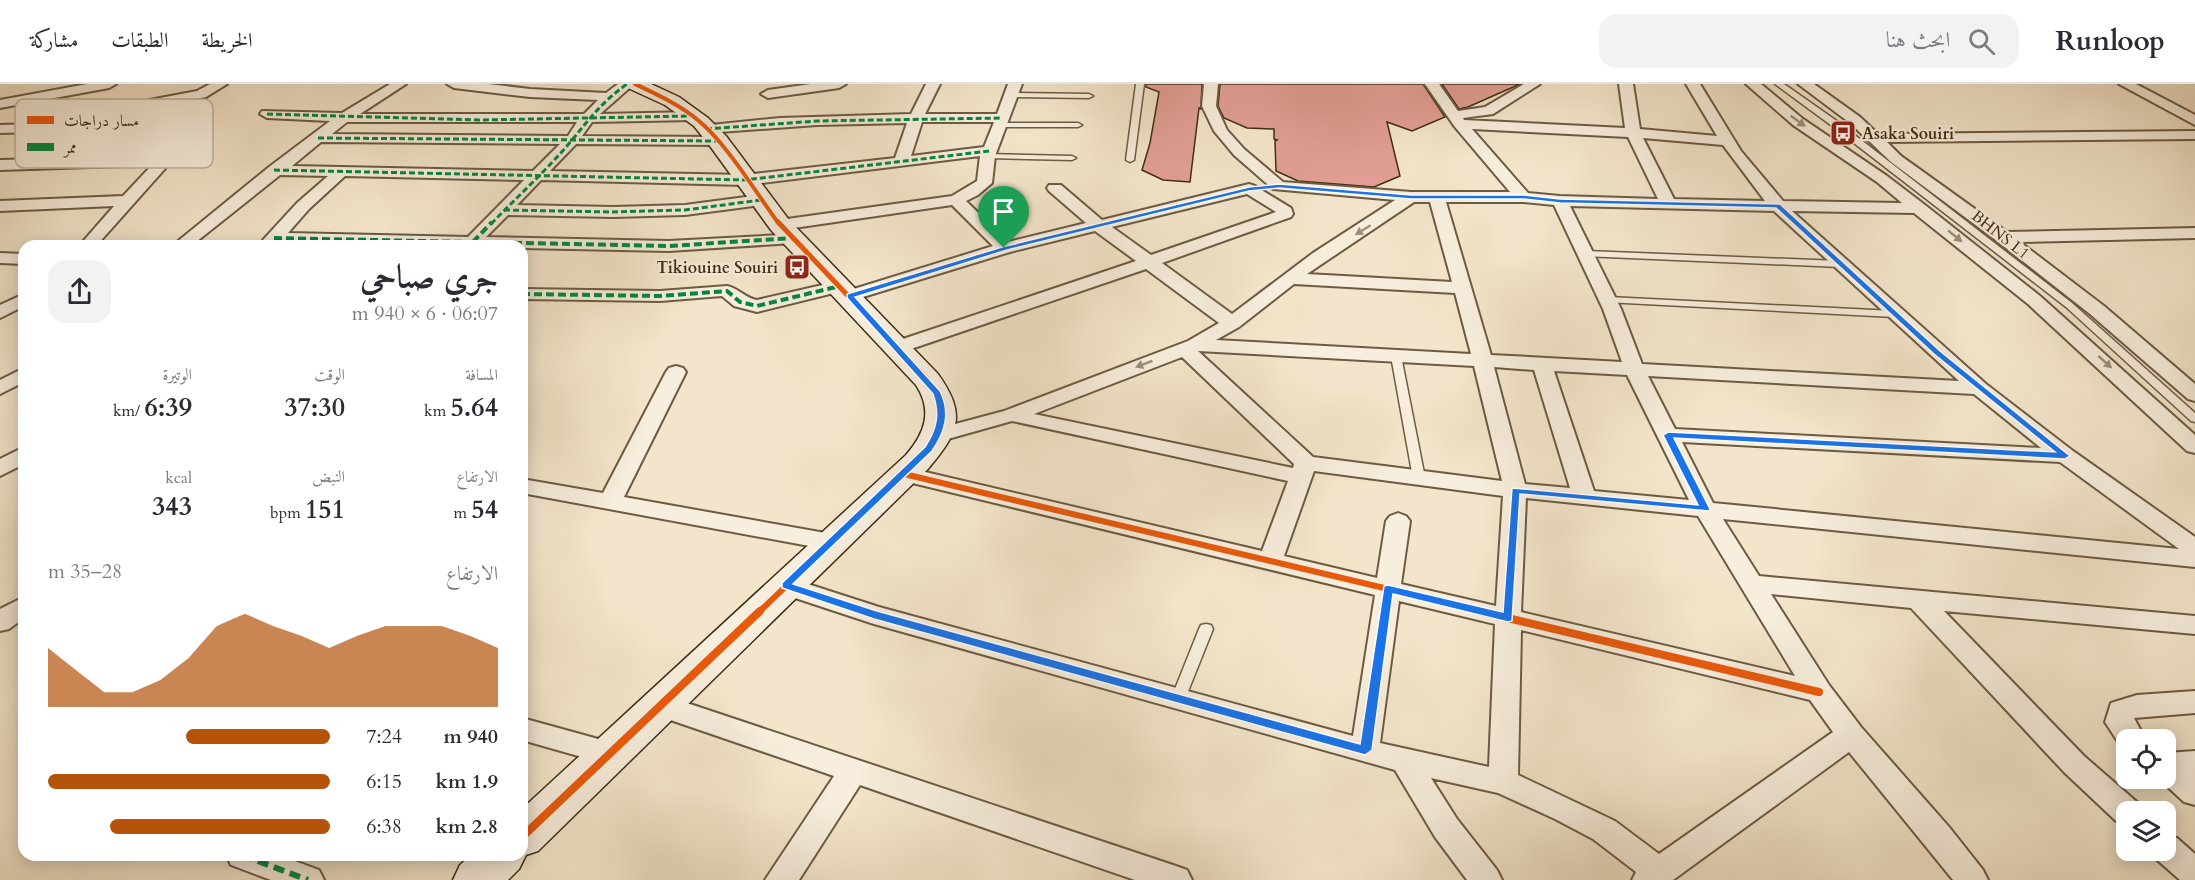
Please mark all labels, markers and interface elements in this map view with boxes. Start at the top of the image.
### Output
search box [1599,14,2019,68]
text: Runloop [2055,22,2165,60]
text: ابحث هنا [1886,25,1950,55]
icon: search [1965,25,1998,58]
text: مشاركة [30,26,78,55]
text: الطبقات [111,26,168,55]
text: الخريطة [201,26,253,55]
legend [15,99,213,168]
text: مسار دراجات [64,110,139,132]
one-way arrow [1790,115,1806,127]
bus stop icon: Asaka Souiri [1828,118,1858,148]
place label: Asaka Souiri [1862,123,1954,145]
text: ممر [62,137,77,159]
pin [978,186,1029,248]
icon: arrive [987,195,1020,228]
street label: BHNS L1 [1967,205,2034,264]
one-way arrow [1355,224,1371,235]
one-way arrow [1948,230,1963,242]
bus stop icon: Tikiouine Souiri [782,252,812,282]
text: جري صباحي [360,255,498,300]
place label: Tikiouine Souiri [657,257,778,279]
button: share [48,260,111,323]
text: 06:07 · 6 × 940 m [352,300,498,327]
one-way arrow [2097,355,2112,368]
one-way arrow [1135,359,1153,369]
text: الوتيرة [162,364,192,386]
text: الوقت [314,364,345,386]
text: المسافة [465,364,498,386]
text: 6:39 [145,390,192,425]
text: 37:30 [284,390,345,425]
text: 5.64 [451,390,498,425]
text: /km [113,400,145,422]
text: km [424,400,451,422]
text: النبض [312,466,345,488]
text: الارتفاع [456,466,498,488]
text: kcal [165,467,192,489]
text: 343 [152,489,192,524]
text: 151 [305,492,345,527]
text: 54 [471,492,498,527]
text: bpm [270,502,305,524]
text: m [454,502,471,524]
text: 28–35 m [48,558,122,585]
text: الارتفاع [446,560,498,587]
text: 7:24 [366,723,402,750]
text: 940 m [443,723,498,750]
map controls [2116,729,2176,861]
button: locate [2116,729,2176,789]
text: 6:15 [366,768,402,795]
text: 1.9 km [435,768,498,795]
button: layers [2116,801,2176,861]
text: 6:38 [366,813,402,840]
text: 2.8 km [435,813,498,840]

